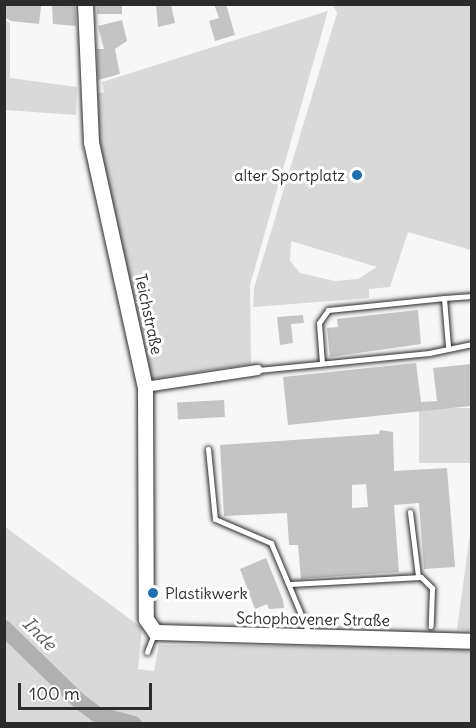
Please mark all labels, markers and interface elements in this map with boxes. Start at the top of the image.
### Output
place label: alter Sportplatz [234,165,345,185]
marker: alter Sportplatz [350,168,364,182]
street label: Teichstraße [131,272,167,356]
place label: Plastikwerk [165,583,248,603]
marker: Plastikwerk [146,586,160,600]
street label: Schophovener Straße [236,608,390,630]
water label: Inde [18,613,60,655]
scale bar [21,671,154,709]
text: 100 m [29,682,80,705]

